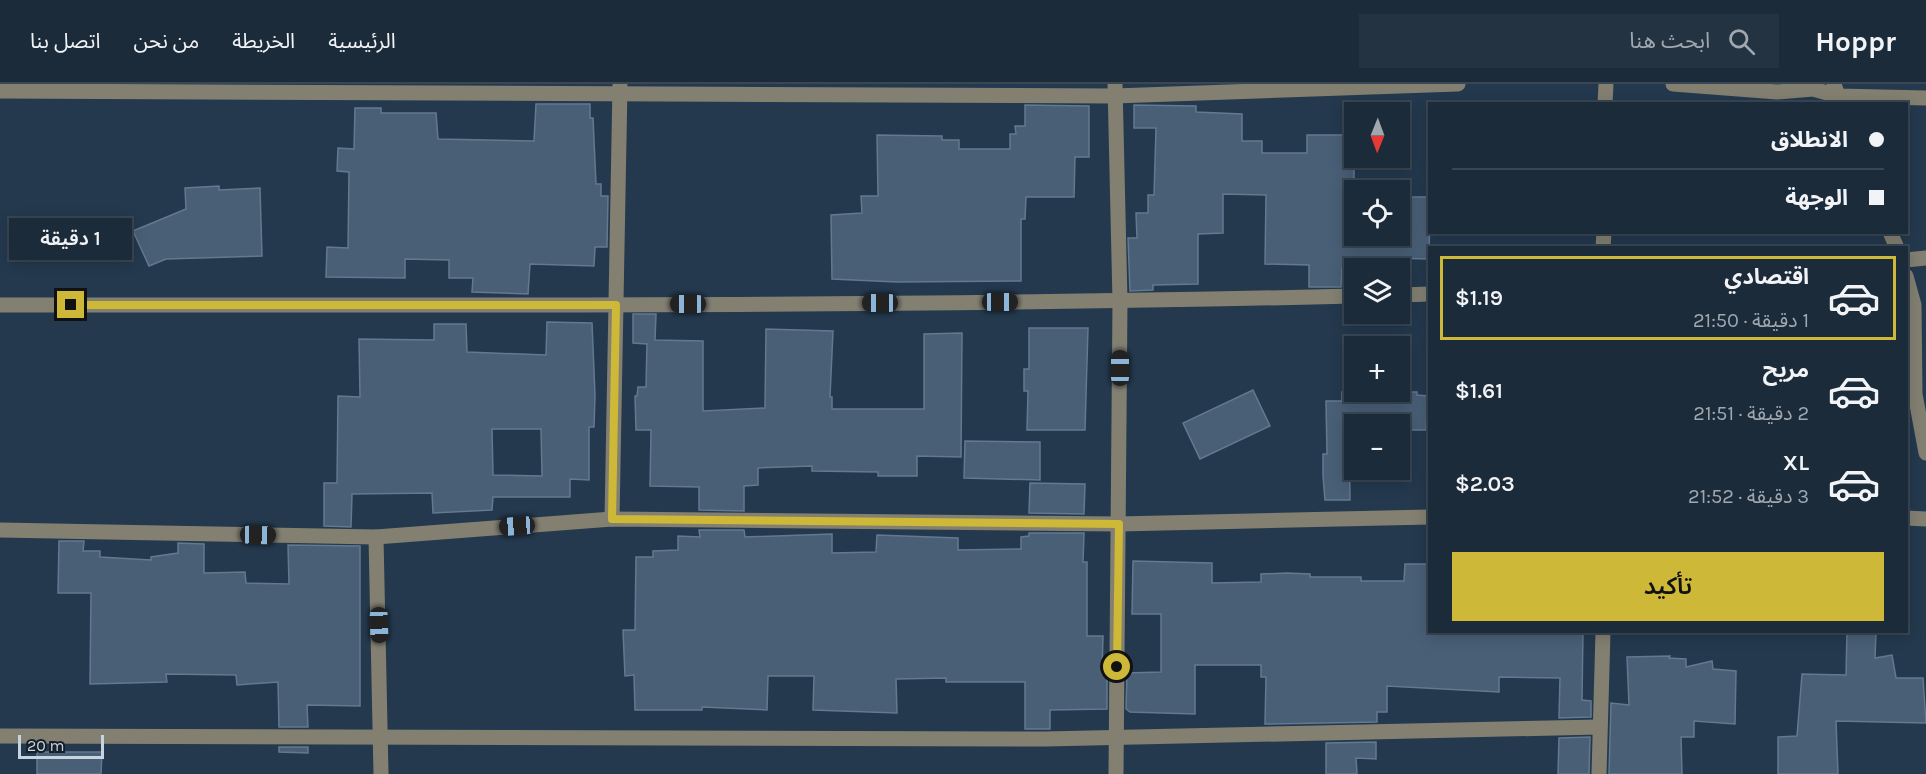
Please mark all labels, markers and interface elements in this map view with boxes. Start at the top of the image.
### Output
search box [1359,14,1779,68]
icon: search [1725,25,1758,58]
text: Hoppr [1815,25,1896,58]
text: ابحث هنا [1629,28,1710,54]
text: اتصل بنا [30,29,101,53]
text: من نحن [134,29,199,53]
text: الخريطة [232,29,295,53]
text: الرئيسية [328,29,396,53]
north arrow [1344,102,1410,168]
map controls [1344,102,1410,480]
text: الانطلاق [1771,127,1848,153]
button: locate [1344,180,1410,246]
text: الوجهة [1785,185,1848,211]
callout: 1 دقيقة [10,218,132,260]
text: 1 دقيقة [40,227,101,250]
button: layers [1344,258,1410,324]
text: اقتصادي [1724,264,1809,290]
icon: car [1827,271,1881,325]
text: $1.19 [1455,285,1503,311]
route end [57,291,84,318]
car [982,293,1018,311]
car [862,294,898,312]
car [670,295,706,313]
text: 1 دقيقة · 21:50 [1693,309,1809,332]
button: + [1344,336,1410,402]
car [1111,350,1129,386]
text: مريح [1763,357,1809,383]
icon: car [1827,364,1881,418]
text: $1.61 [1455,378,1503,404]
text: 2 دقيقة · 21:51 [1693,402,1809,425]
button: − [1344,414,1410,480]
text: XL [1783,450,1809,476]
icon: car [1827,457,1881,511]
text: $2.03 [1455,471,1515,497]
text: 3 دقيقة · 21:52 [1688,485,1809,508]
car [498,516,536,536]
car [240,526,276,544]
button: تأكيد [1452,552,1884,621]
car [369,607,389,643]
route start [1103,653,1130,680]
scale bar [18,732,104,760]
text: 20 m [27,736,65,755]

